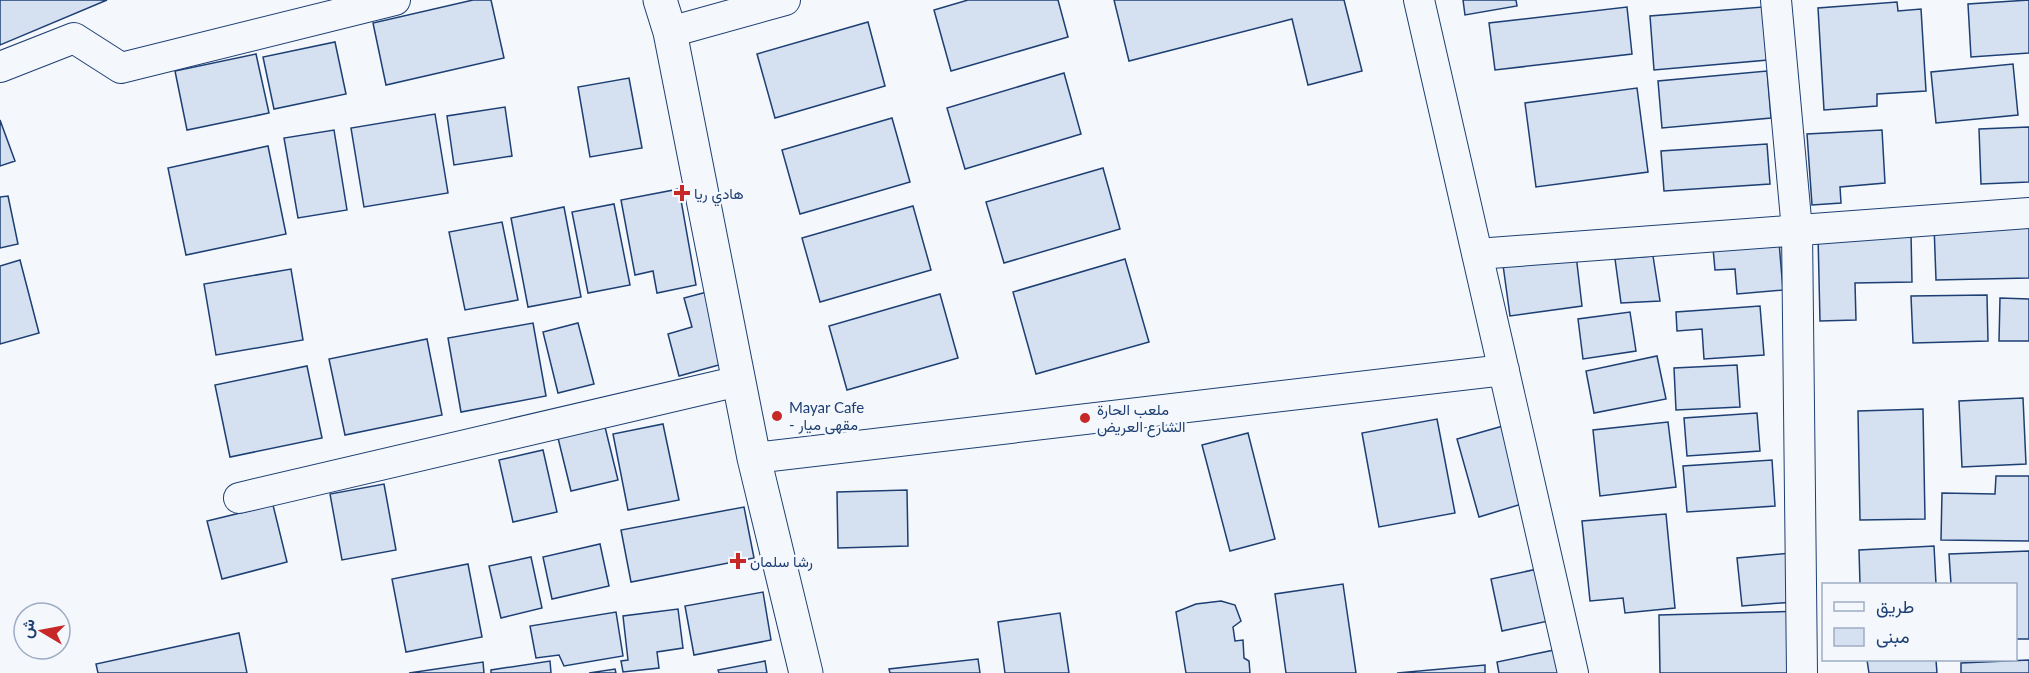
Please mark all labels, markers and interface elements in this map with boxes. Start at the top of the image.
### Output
place label: هادي ريا [694,184,744,207]
marker: هادي ريا [675,186,689,200]
place label: Mayar Cafe - مقهى ميار [789,398,864,435]
place label: ملعب الحارة الشارع العريض [1097,400,1186,438]
marker: Mayar Cafe - مقهى ميار [770,409,784,423]
marker: ملعب الحارة الشارع العريض [1078,411,1092,425]
place label: رشا سلمان [750,552,813,571]
marker: رشا سلمان [731,554,745,568]
legend [1822,583,2017,661]
text: طريق [1876,595,1914,618]
north arrow [12,601,72,661]
text: ش [16,617,39,640]
text: مبنى [1876,625,1910,648]

